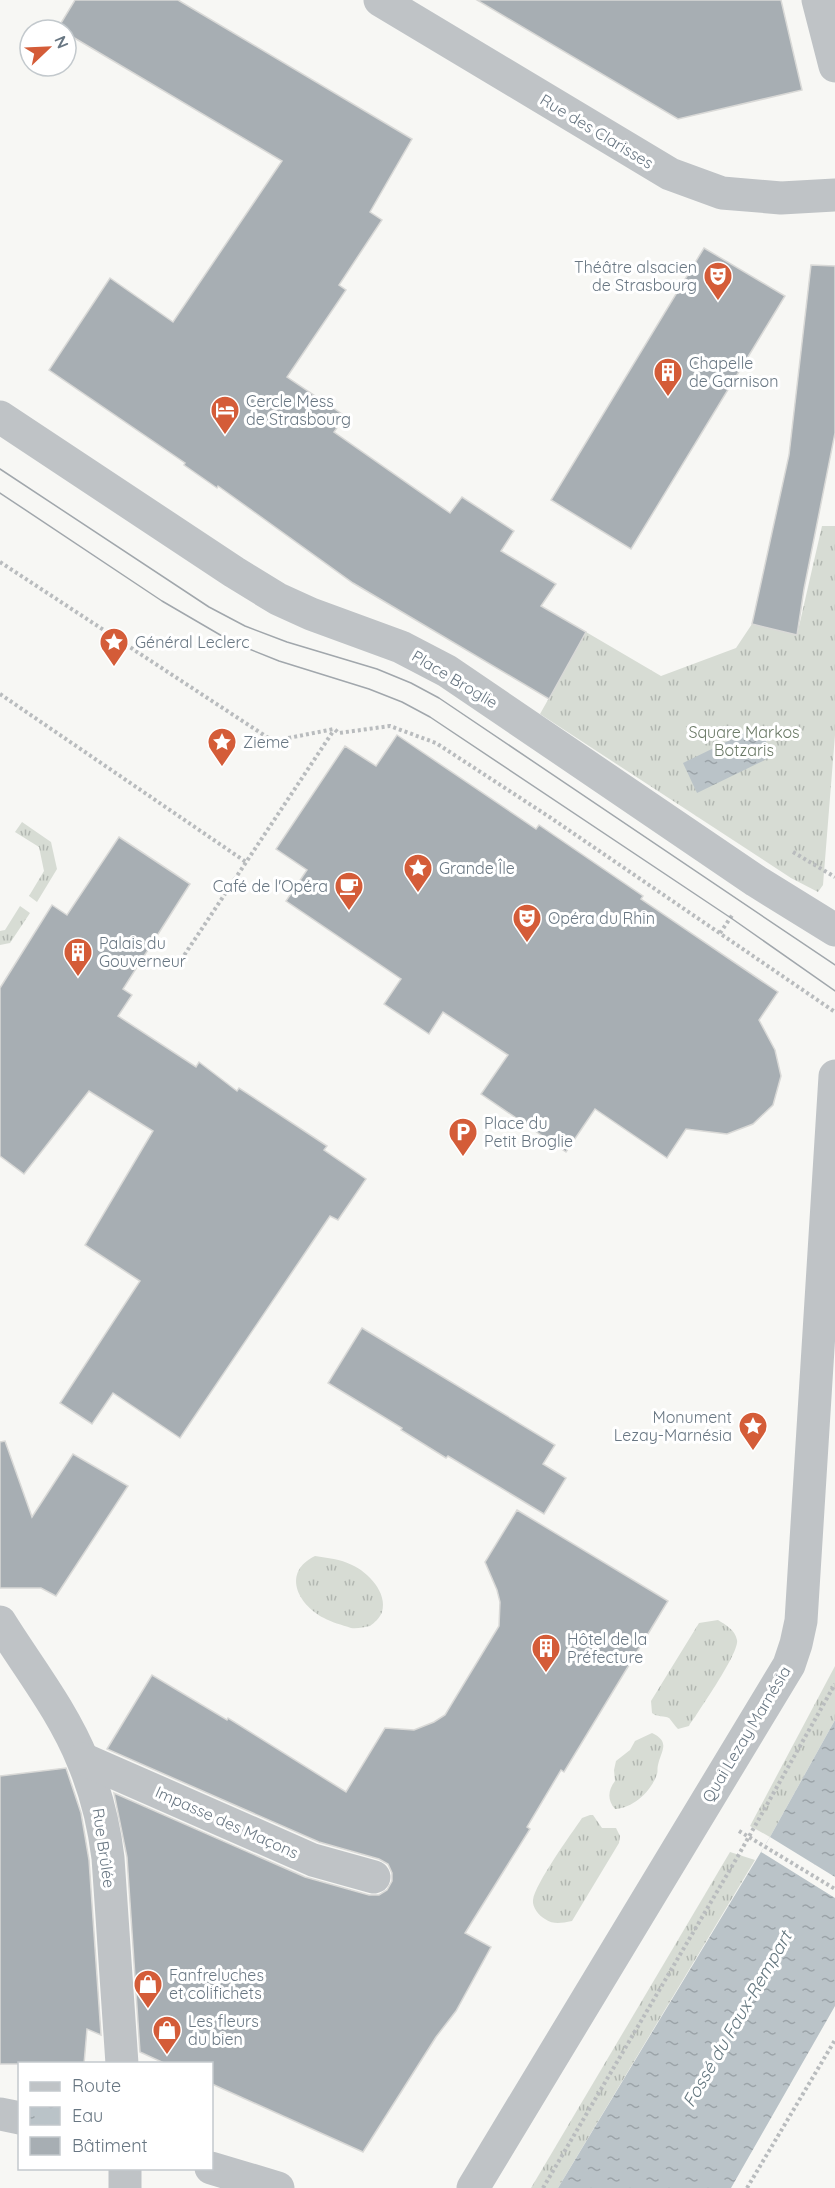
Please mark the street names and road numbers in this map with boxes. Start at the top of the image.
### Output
street label: Rue des Clarisses [537,89,657,173]
street label: Place Broglie [408,646,502,712]
street label: Quai Lezay Marnésia [697,1662,795,1806]
street label: Impasse des Maçons [152,1781,302,1863]
street label: Rue Brûlée [89,1807,119,1889]

